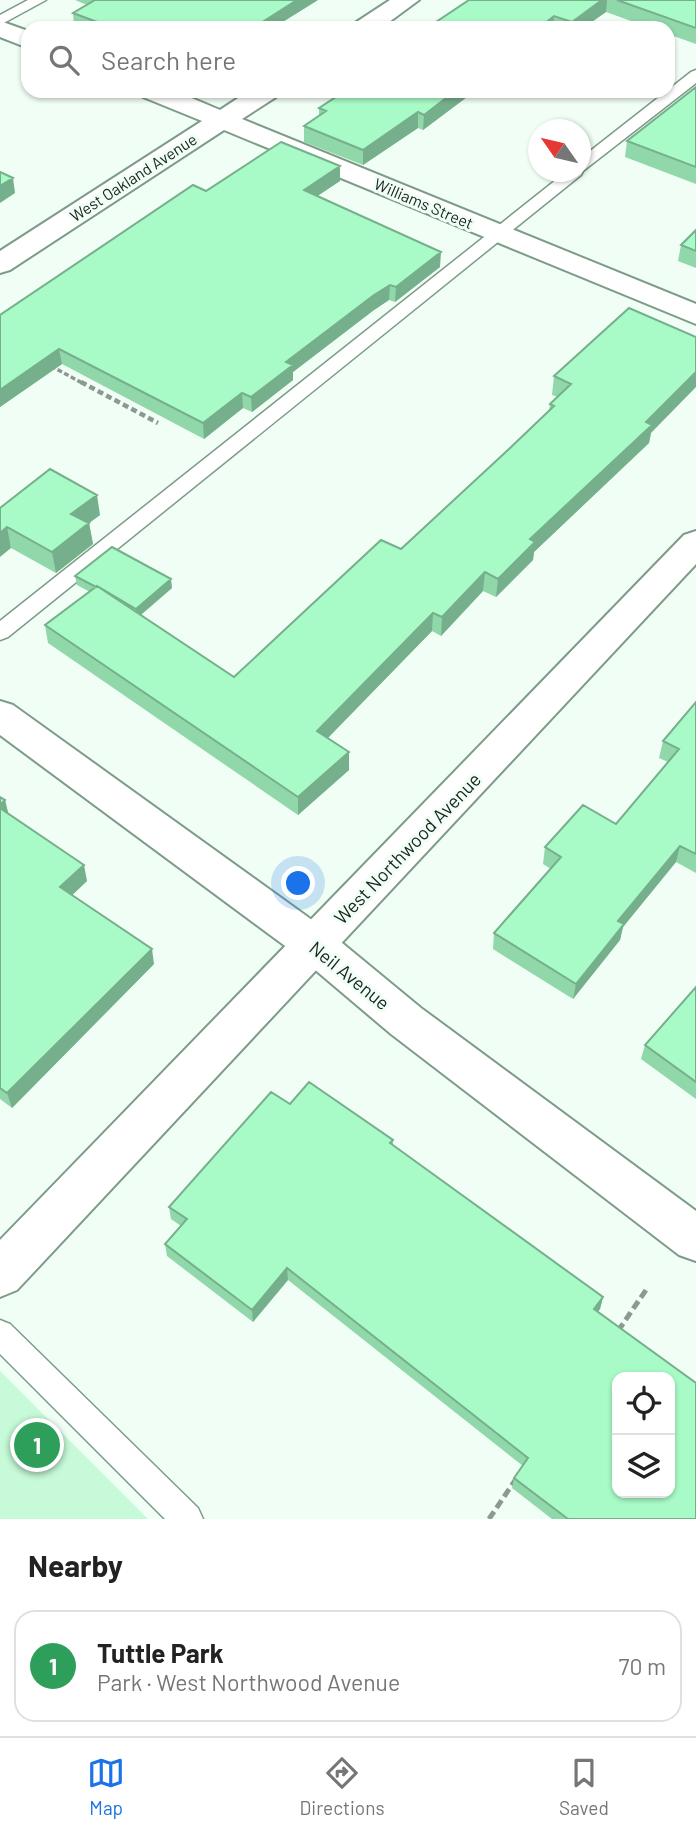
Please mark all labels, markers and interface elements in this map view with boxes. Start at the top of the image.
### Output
search box [21,21,675,98]
icon: search [45,41,83,79]
text: Search here [101,44,236,75]
north arrow [528,119,591,182]
street label: West Oakland Avenue [66,129,200,225]
street label: Williams Street [372,174,476,232]
street label: West Northwood Avenue [329,768,485,928]
your location [281,866,315,900]
street label: Neil Avenue [305,936,395,1014]
map controls [612,1372,675,1498]
button: locate [612,1372,675,1435]
pin: 1 [14,1419,60,1471]
button: layers [612,1435,675,1498]
text: Nearby [28,1547,123,1583]
text: Tuttle Park [97,1637,224,1668]
text: 1 [49,1652,57,1680]
text: 70 m [619,1652,666,1680]
text: Park · West Northwood Avenue [97,1668,400,1696]
tab: Map [87,1754,125,1819]
tab: Directions [300,1754,385,1819]
tab: Saved [559,1754,609,1819]

